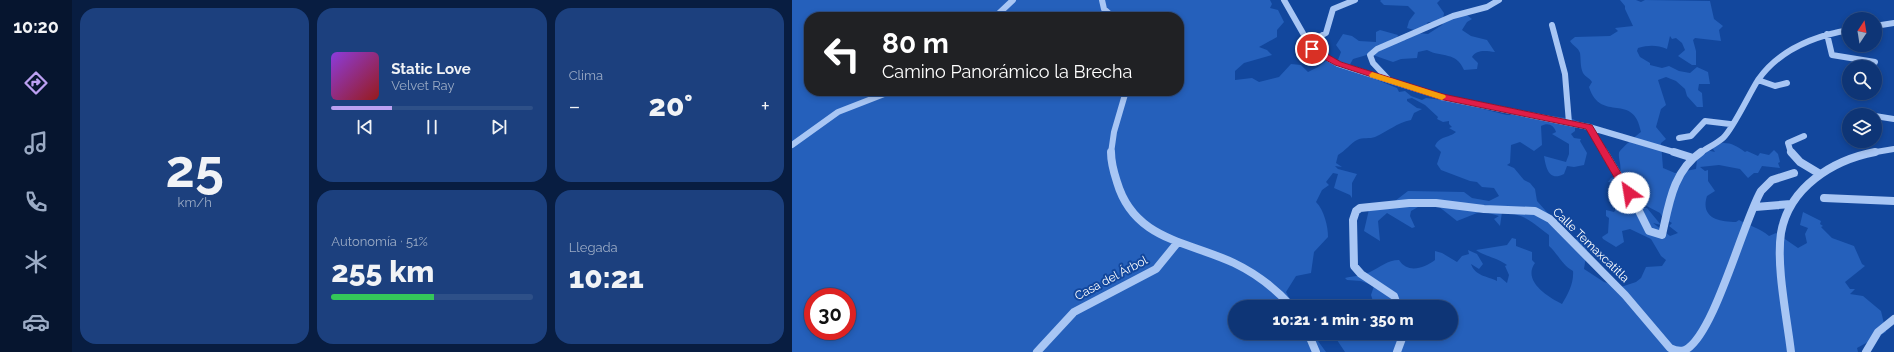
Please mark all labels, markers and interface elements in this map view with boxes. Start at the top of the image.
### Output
north arrow [1842,12,1882,52]
map controls [1842,12,1882,148]
text: 10:20 [13,16,59,37]
text: 80 m [882,27,949,60]
icon: left [816,28,868,80]
pin [1295,32,1329,66]
icon: arrive [1301,38,1323,60]
text: Static Love [391,60,471,78]
button: search [1842,60,1882,100]
text: Camino Panorámico la Brecha [882,61,1132,82]
text: Clima [569,68,603,83]
icon: directions [22,69,50,97]
text: Velvet Ray [391,78,454,93]
text: 20° [649,88,693,123]
text: − [569,93,581,119]
text: + [761,93,770,119]
button: layers [1842,108,1882,148]
icon: previous [354,116,376,138]
icon: pause [421,116,443,138]
icon: next [488,116,510,138]
icon: music [22,129,50,157]
text: 25 [166,138,224,199]
position arrow [1608,172,1650,214]
icon: phone [22,188,50,216]
text: km/h [178,195,212,210]
street label: Calle Temaxcatitla [1550,205,1632,285]
text: Autonomía · 51% [331,234,428,249]
text: Llegada [569,240,618,255]
icon: climate [22,248,50,276]
street label: Casa del Árbol [1072,253,1150,303]
text: 255 km [331,254,434,289]
text: 10:21 [569,260,644,295]
speed limit sign: 30 [804,288,856,340]
icon: car [22,308,50,336]
text: 10:21 · 1 min · 350 m [1273,311,1413,329]

